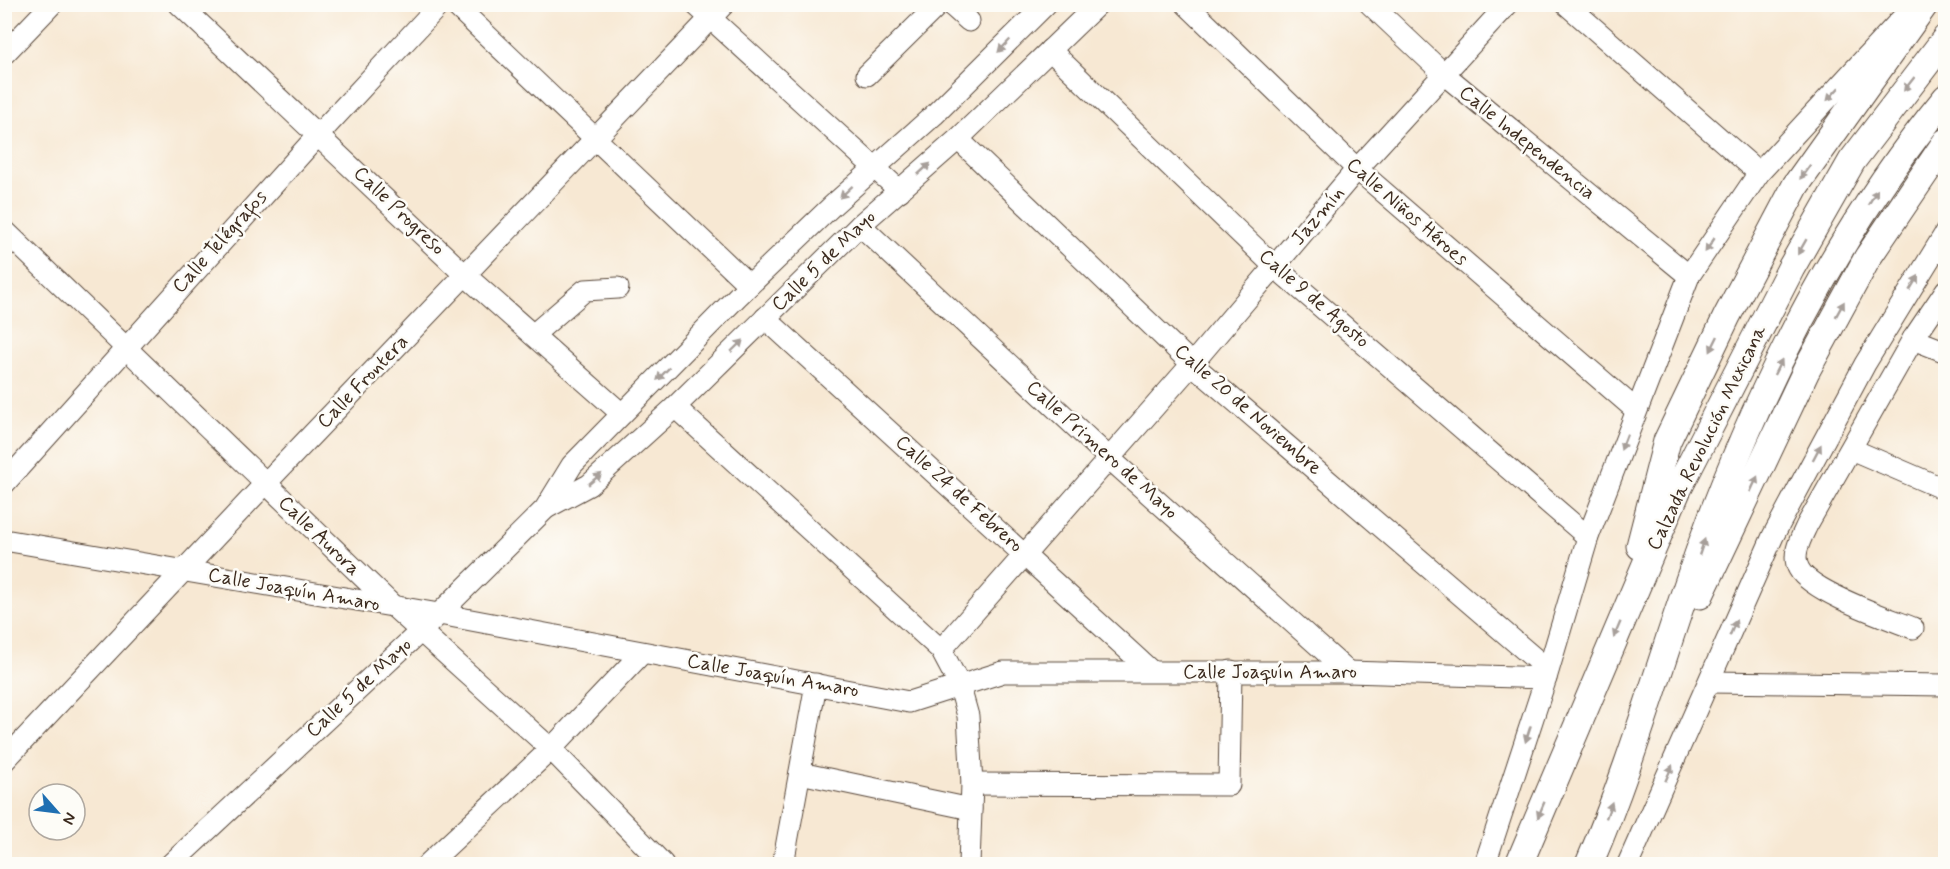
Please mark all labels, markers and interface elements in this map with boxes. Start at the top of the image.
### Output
one-way arrow [998,38,1012,52]
one-way arrow [1903,76,1915,92]
street label: Calle Independencia [1453,80,1601,206]
one-way arrow [1826,87,1840,101]
street label: Calle Niños Héroes [1340,152,1474,273]
street label: Calle Progreso [347,160,451,262]
one-way arrow [916,163,931,176]
one-way arrow [1799,163,1811,179]
street label: Jazmín [1285,181,1351,251]
street label: Calle Telégrafos [166,184,275,301]
one-way arrow [839,185,854,198]
one-way arrow [1868,189,1879,205]
street label: Calle 5 de Mayo [766,204,882,318]
one-way arrow [1705,237,1716,253]
one-way arrow [1797,239,1808,255]
street label: Calle 9 de Agosto [1253,243,1375,355]
one-way arrow [1908,275,1919,291]
one-way arrow [1835,300,1845,317]
street label: Calzada Revolución Mexicana [1641,320,1774,555]
street label: Calle Frontera [311,329,415,435]
one-way arrow [1709,335,1719,352]
street label: Calle 20 de Noviembre [1168,338,1328,482]
one-way arrow [729,339,743,353]
one-way arrow [1772,358,1782,376]
one-way arrow [655,367,670,381]
street label: Calle Primero de Mayo [1020,374,1184,526]
street label: Calle 24 de Febrero [889,429,1029,559]
one-way arrow [1619,434,1629,452]
one-way arrow [1812,443,1822,460]
one-way arrow [587,473,602,486]
one-way arrow [1749,475,1758,492]
street label: Calle Aurora [272,490,366,582]
one-way arrow [1698,538,1708,556]
street label: Calle Joaquín Amaro [206,562,382,618]
one-way arrow [1729,619,1738,636]
one-way arrow [1612,622,1622,640]
street label: Calle 5 de Mayo [300,632,418,744]
street label: Calle Joaquín Amaro [685,648,861,704]
street label: Calle Joaquín Amaro [1183,659,1357,686]
one-way arrow [1522,725,1532,743]
one-way arrow [1664,763,1674,781]
north arrow [27,782,87,842]
one-way arrow [1536,801,1546,819]
one-way arrow [1605,801,1615,819]
text: N [57,809,81,828]

